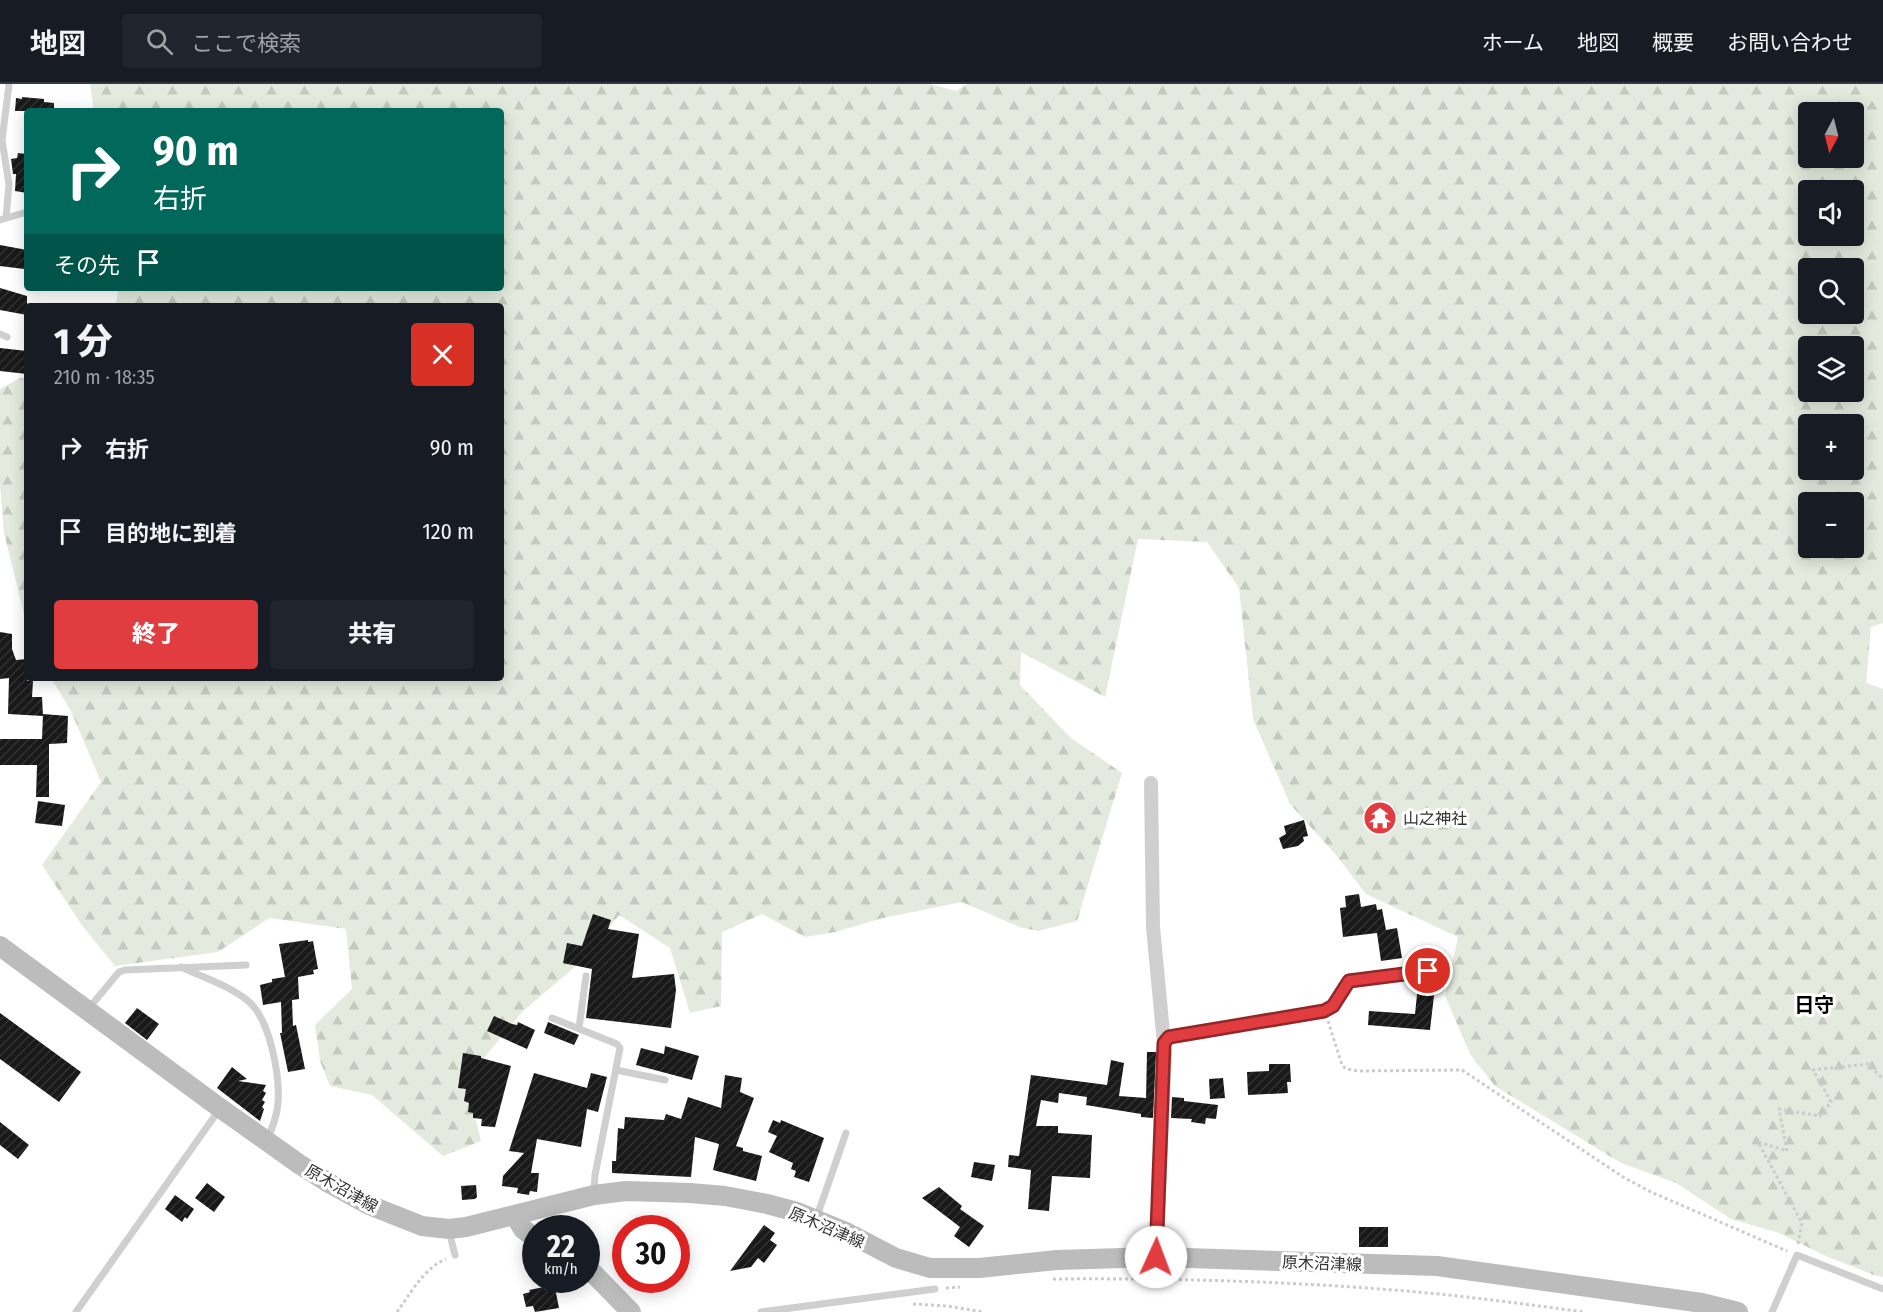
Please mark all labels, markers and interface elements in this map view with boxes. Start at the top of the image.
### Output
search box [122,14,542,68]
icon: search [143,25,176,58]
text: 地図 [30,27,86,60]
text: ここで検索 [191,30,301,57]
text: ホーム [1482,30,1544,56]
text: 地図 [1577,30,1619,56]
text: 概要 [1652,30,1694,56]
text: お問い合わせ [1727,30,1853,56]
north arrow [1798,102,1864,168]
map controls [1798,102,1864,558]
text: 90 m [153,126,238,176]
icon: right [54,132,132,210]
button: sound [1798,180,1864,246]
text: 右折 [153,183,207,215]
icon: arrive [132,246,165,279]
text: その先 [54,252,120,279]
button: search [1798,258,1864,324]
text: 1 分 [54,320,113,364]
button: close [411,323,474,386]
button: layers [1798,336,1864,402]
text: 210 m · 18:35 [54,365,155,389]
button: + [1798,414,1864,480]
icon: right [54,431,87,464]
text: 90 m [430,434,474,461]
text: 右折 [105,436,149,463]
button: − [1798,492,1864,558]
icon: arrive [54,515,87,548]
text: 120 m [422,518,474,545]
text: 目的地に到着 [105,520,237,547]
button: 終了 [54,600,258,669]
button: 共有 [270,600,474,669]
temple icon: 山之神社 [1362,800,1398,836]
place label: 山之神社 [1403,809,1467,828]
pin [1402,945,1453,996]
icon: arrive [1411,954,1444,987]
district label: 日守 [1794,993,1834,1017]
street label: 原木沼津線 [302,1161,381,1216]
street label: 原木沼津線 [786,1203,867,1252]
speed limit sign: 30 [612,1215,690,1293]
position arrow [1124,1225,1188,1289]
text: 22 [547,1229,575,1265]
street label: 原木沼津線 [1282,1253,1362,1274]
text: km/h [544,1260,578,1278]

